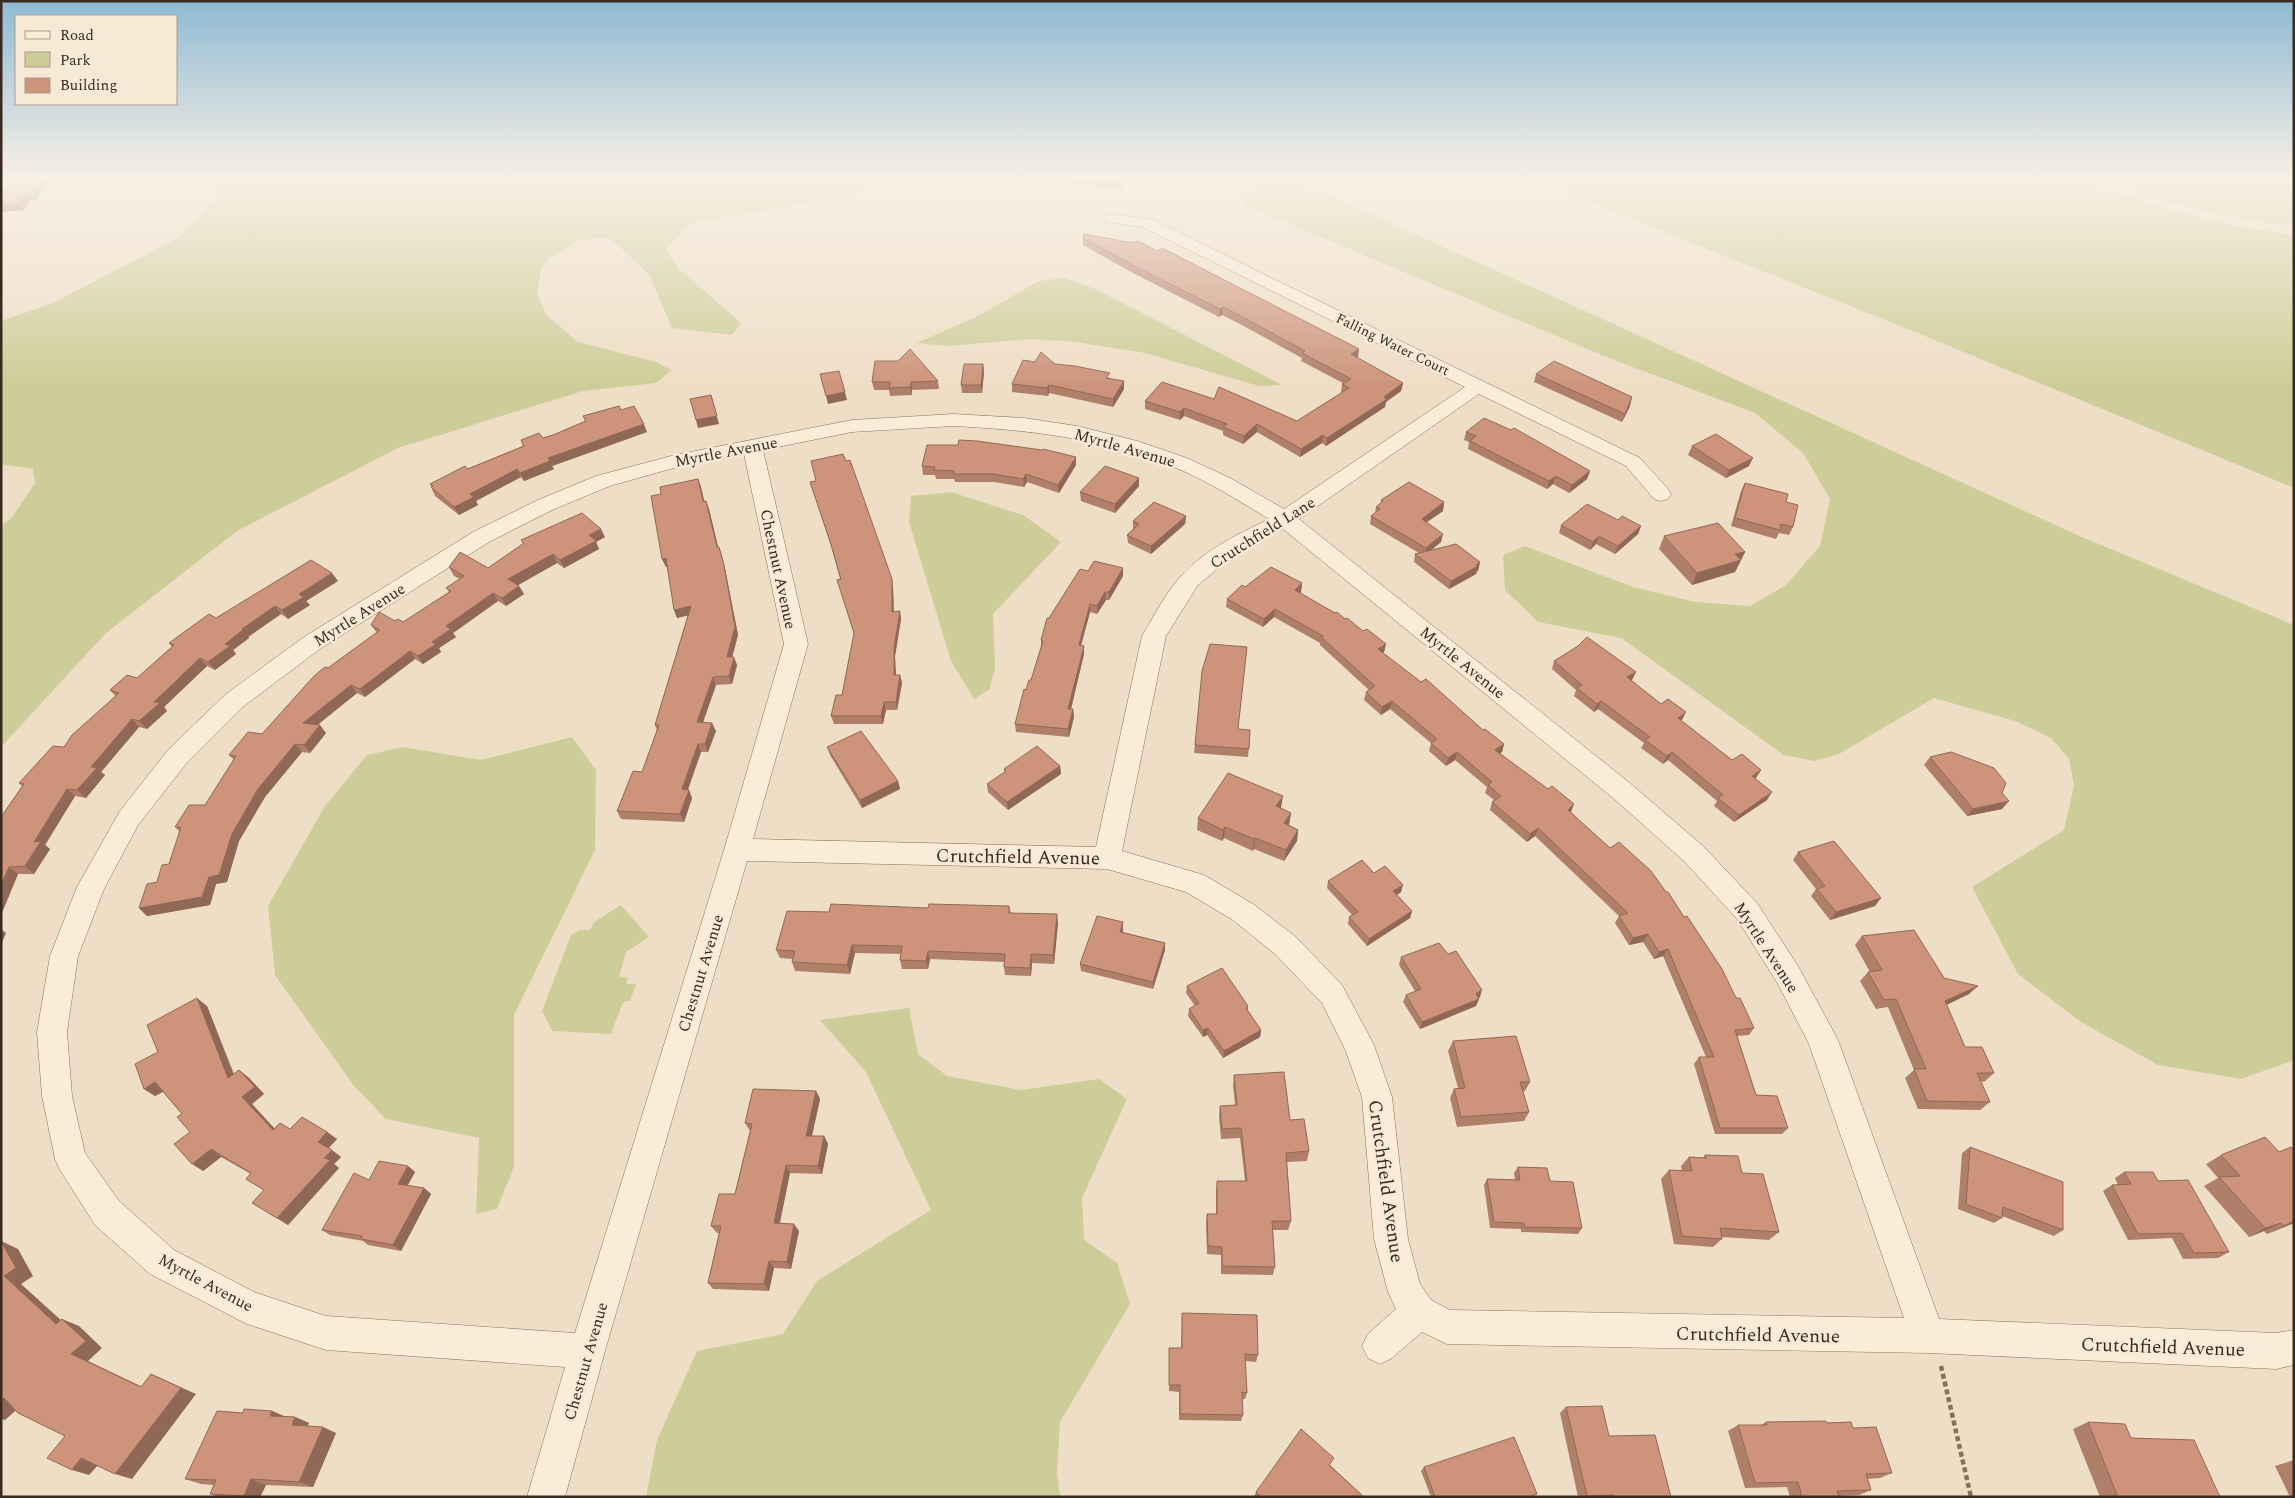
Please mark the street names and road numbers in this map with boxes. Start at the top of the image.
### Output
street label: Falling Water Court [1332,308,1453,381]
street label: Myrtle Avenue [1071,422,1178,474]
street label: Myrtle Avenue [673,430,780,474]
street label: Crutchfield Lane [1205,491,1320,575]
street label: Chestnut Avenue [754,507,802,631]
street label: Myrtle Avenue [309,577,410,653]
street label: Myrtle Avenue [1414,621,1510,705]
street label: Crutchfield Avenue [936,842,1100,873]
street label: Myrtle Avenue [1728,897,1805,998]
street label: Chestnut Avenue [672,911,730,1035]
street label: Crutchfield Avenue [1360,1098,1411,1264]
street label: Myrtle Avenue [154,1248,257,1318]
street label: Chestnut Avenue [558,1299,614,1423]
street label: Crutchfield Avenue [1676,1320,1840,1351]
street label: Crutchfield Avenue [2080,1330,2245,1365]

